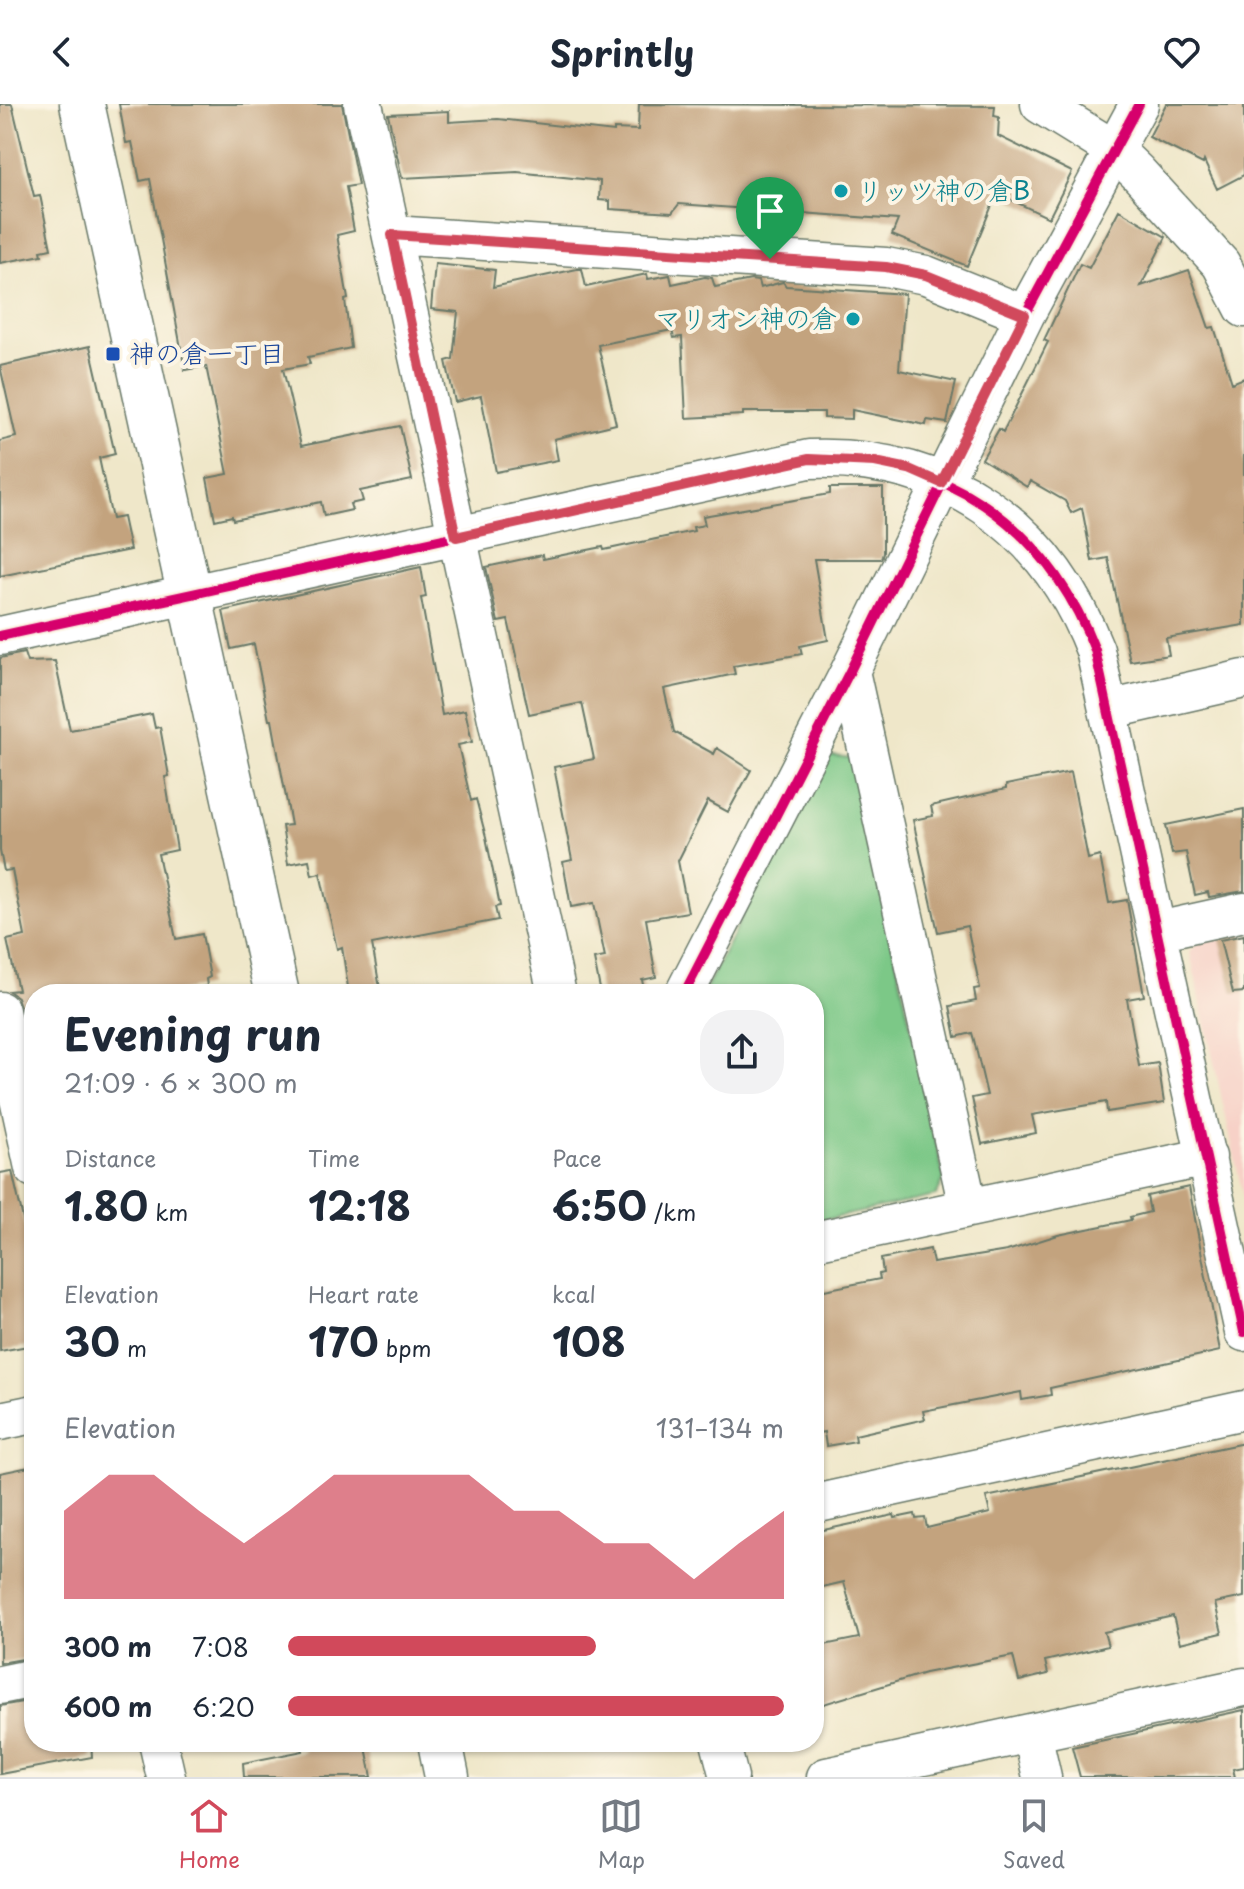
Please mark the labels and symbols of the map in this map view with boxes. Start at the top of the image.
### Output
place label: リッツ神の倉B [857,170,1030,209]
pin [736,177,804,259]
marker: リッツ神の倉B [832,182,850,200]
place label: マリオン神の倉 [655,298,837,337]
marker: マリオン神の倉 [844,310,862,328]
place label: 神の倉一丁目 [129,333,285,372]
marker: 神の倉一丁目 [104,345,122,363]

